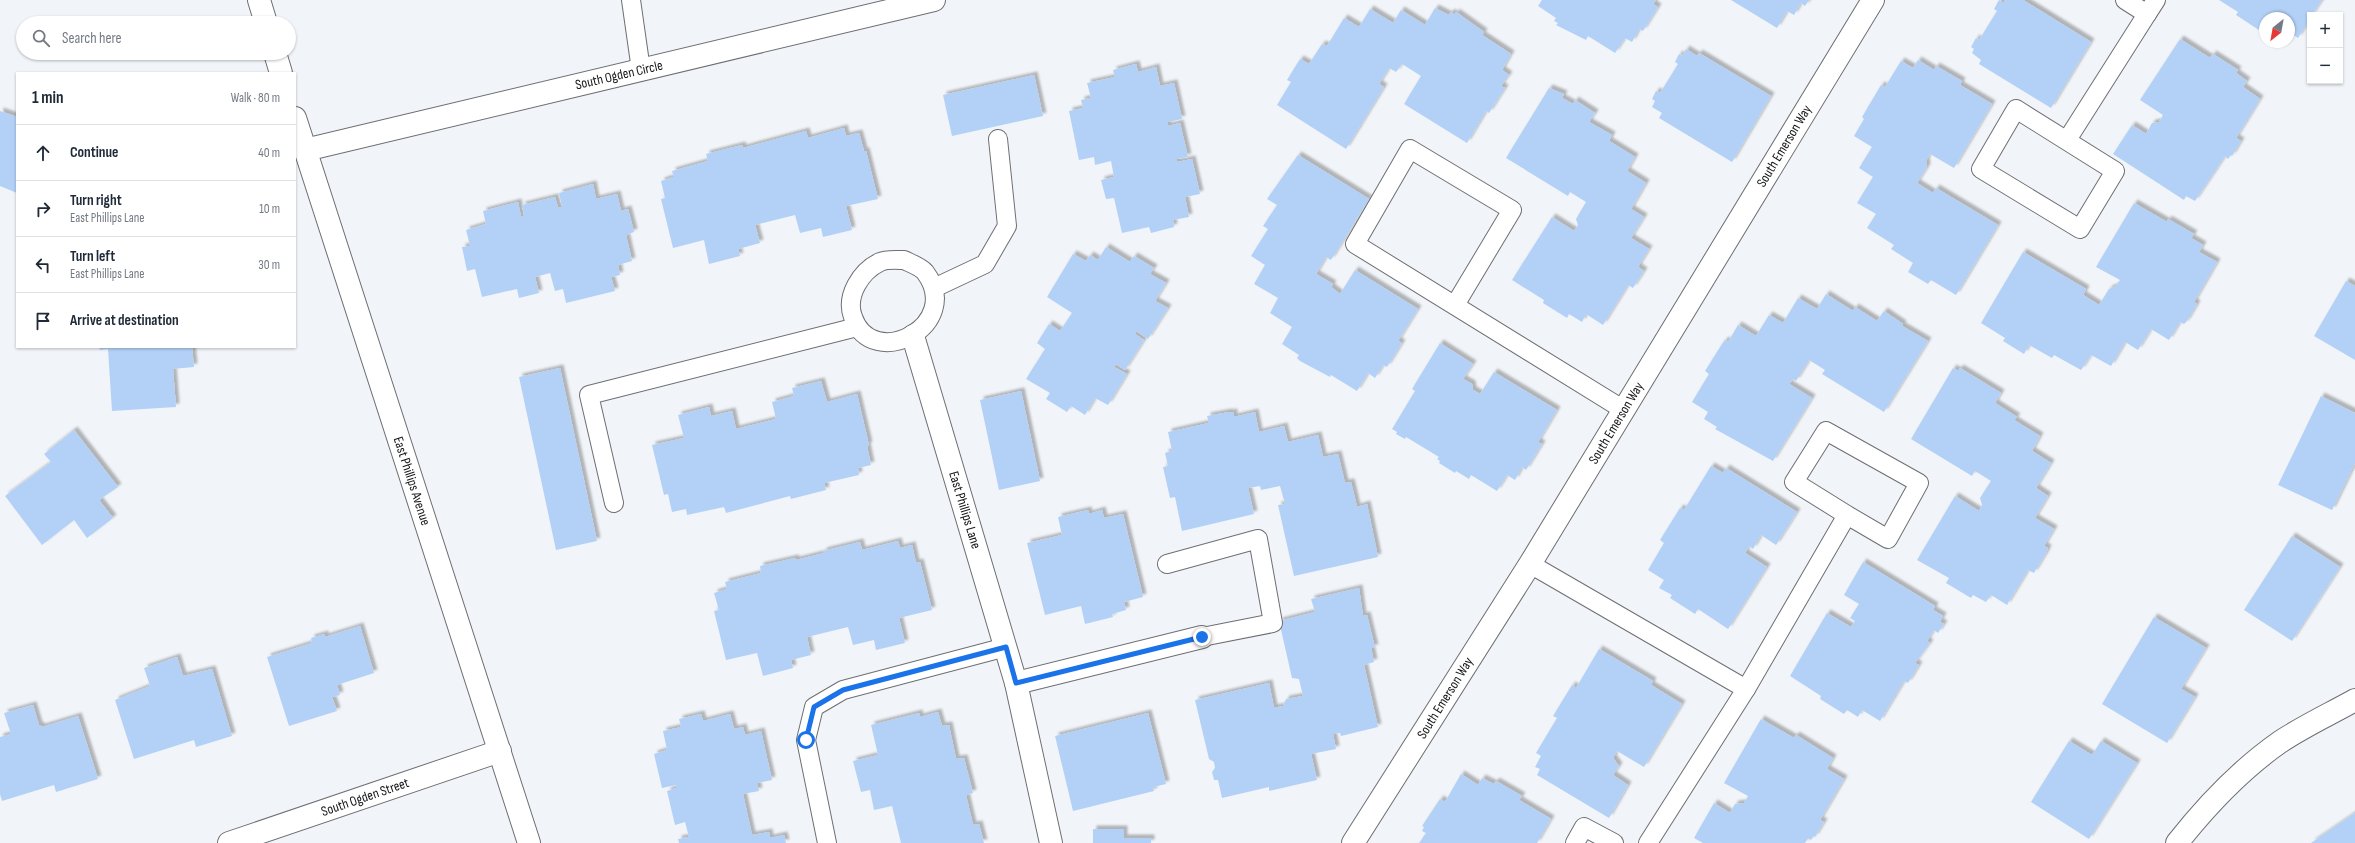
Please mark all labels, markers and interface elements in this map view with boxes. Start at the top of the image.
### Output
north arrow [2259,12,2295,48]
map controls [2307,12,2343,84]
button: + [2307,12,2343,48]
search box [16,16,296,60]
icon: search [30,27,52,49]
text: Search here [62,29,122,48]
button: − [2307,48,2343,84]
street label: South Ogden Circle [574,57,664,93]
text: 1 min [32,88,64,108]
text: Walk · 80 m [231,90,280,106]
street label: South Emerson Way [1753,101,1815,190]
icon: ahead [32,142,54,164]
text: Continue [70,143,119,162]
text: 40 m [258,145,280,161]
text: Turn right [70,191,122,210]
icon: right [32,198,54,220]
text: 10 m [259,201,280,217]
text: East Phillips Lane [70,210,145,226]
text: Turn left [70,247,115,266]
icon: left [32,254,54,276]
text: 30 m [258,257,280,273]
text: East Phillips Lane [70,266,145,282]
icon: arrive [32,310,54,332]
text: Arrive at destination [70,311,179,330]
street label: South Emerson Way [1585,378,1647,467]
street label: East Phillips Avenue [390,434,434,528]
street label: East Phillips Lane [945,469,985,551]
route end [1193,628,1211,646]
street label: South Emerson Way [1413,654,1477,742]
route start [797,731,815,749]
street label: South Ogden Street [319,774,411,820]

